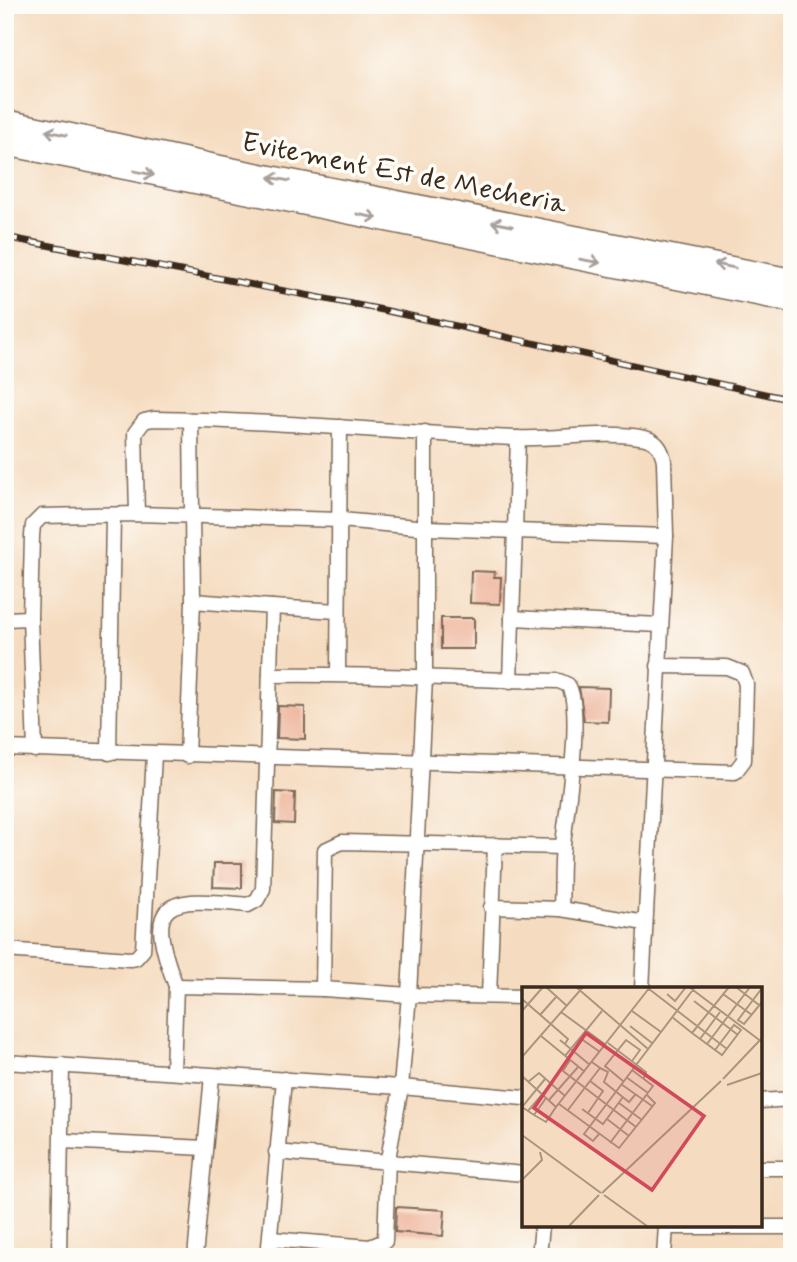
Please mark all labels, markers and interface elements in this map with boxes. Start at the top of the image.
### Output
street label: Evitement Est de Mecheria [238,124,570,224]
one-way arrow [45,125,68,139]
one-way arrow [132,166,155,180]
one-way arrow [268,172,291,185]
one-way arrow [355,210,378,223]
one-way arrow [491,217,513,230]
one-way arrow [578,254,601,268]
one-way arrow [714,259,737,273]
inset map [522,987,762,1227]

